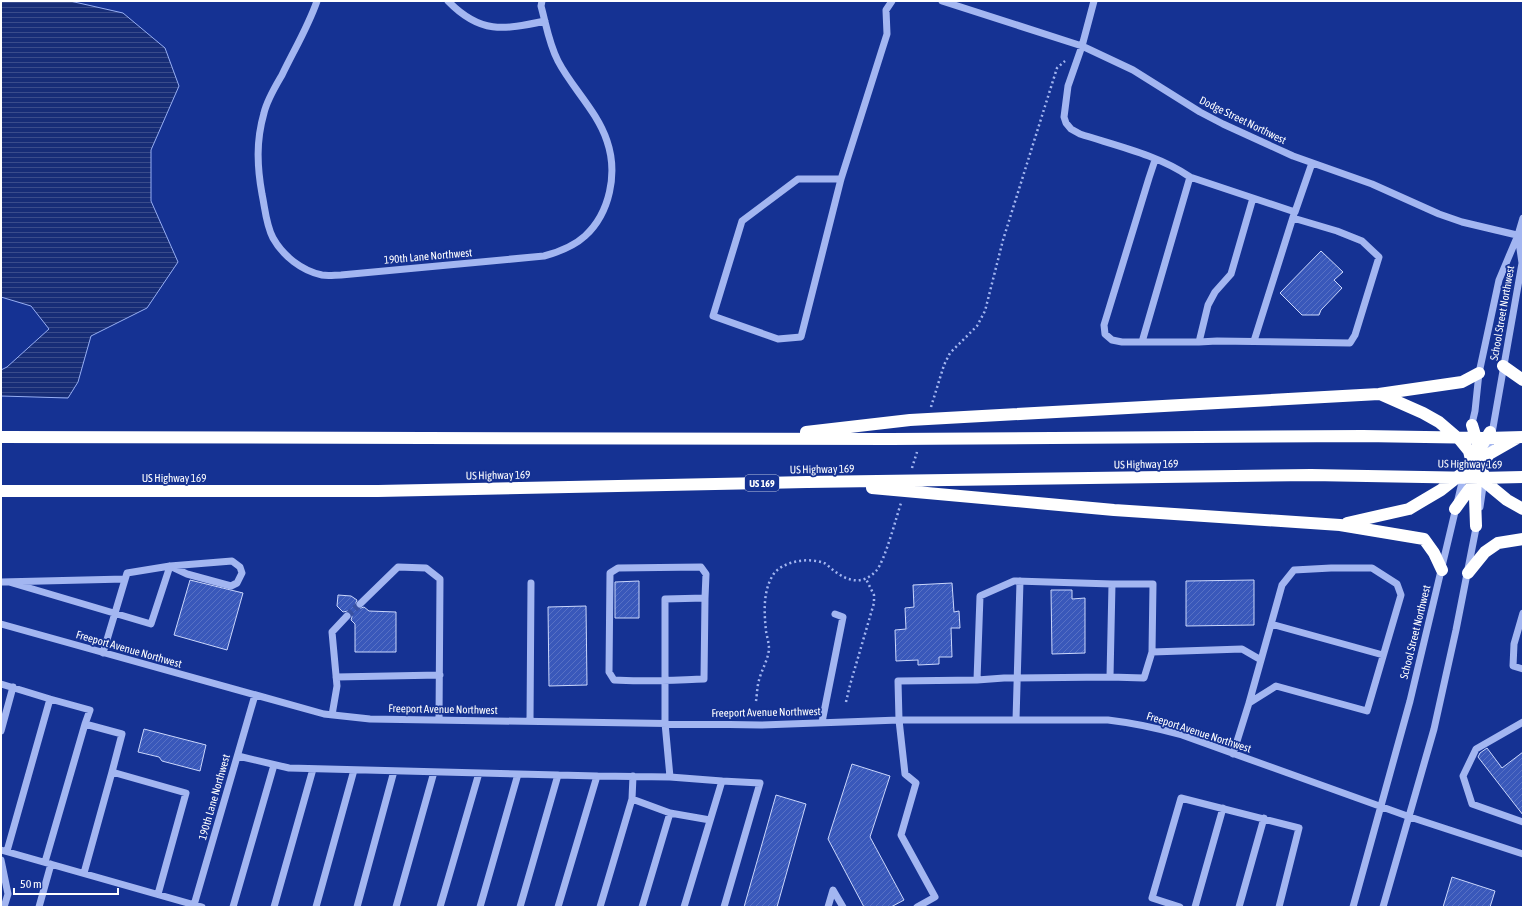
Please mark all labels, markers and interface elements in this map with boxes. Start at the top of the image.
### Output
street label: Dodge Street Northwest [1198,94,1288,146]
street label: 190th Lane Northwest [383,246,473,266]
street label: School Street Northwest [1488,265,1516,361]
street label: US Highway 169 [1114,457,1178,471]
street label: US Highway 169 [1438,457,1502,471]
street label: US Highway 169 [790,462,854,476]
street label: US Highway 169 [466,468,530,482]
street label: US Highway 169 [142,472,206,484]
road number: US 169 [745,475,779,491]
street label: School Street Northwest [1398,584,1432,680]
street label: Freeport Avenue Northwest [75,628,183,670]
street label: Freeport Avenue Northwest [388,702,498,716]
street label: Freeport Avenue Northwest [711,705,821,719]
street label: Freeport Avenue Northwest [1145,709,1253,755]
street label: 190th Lane Northwest [196,753,232,841]
scale bar [14,870,118,896]
text: 50 m [20,877,42,891]

